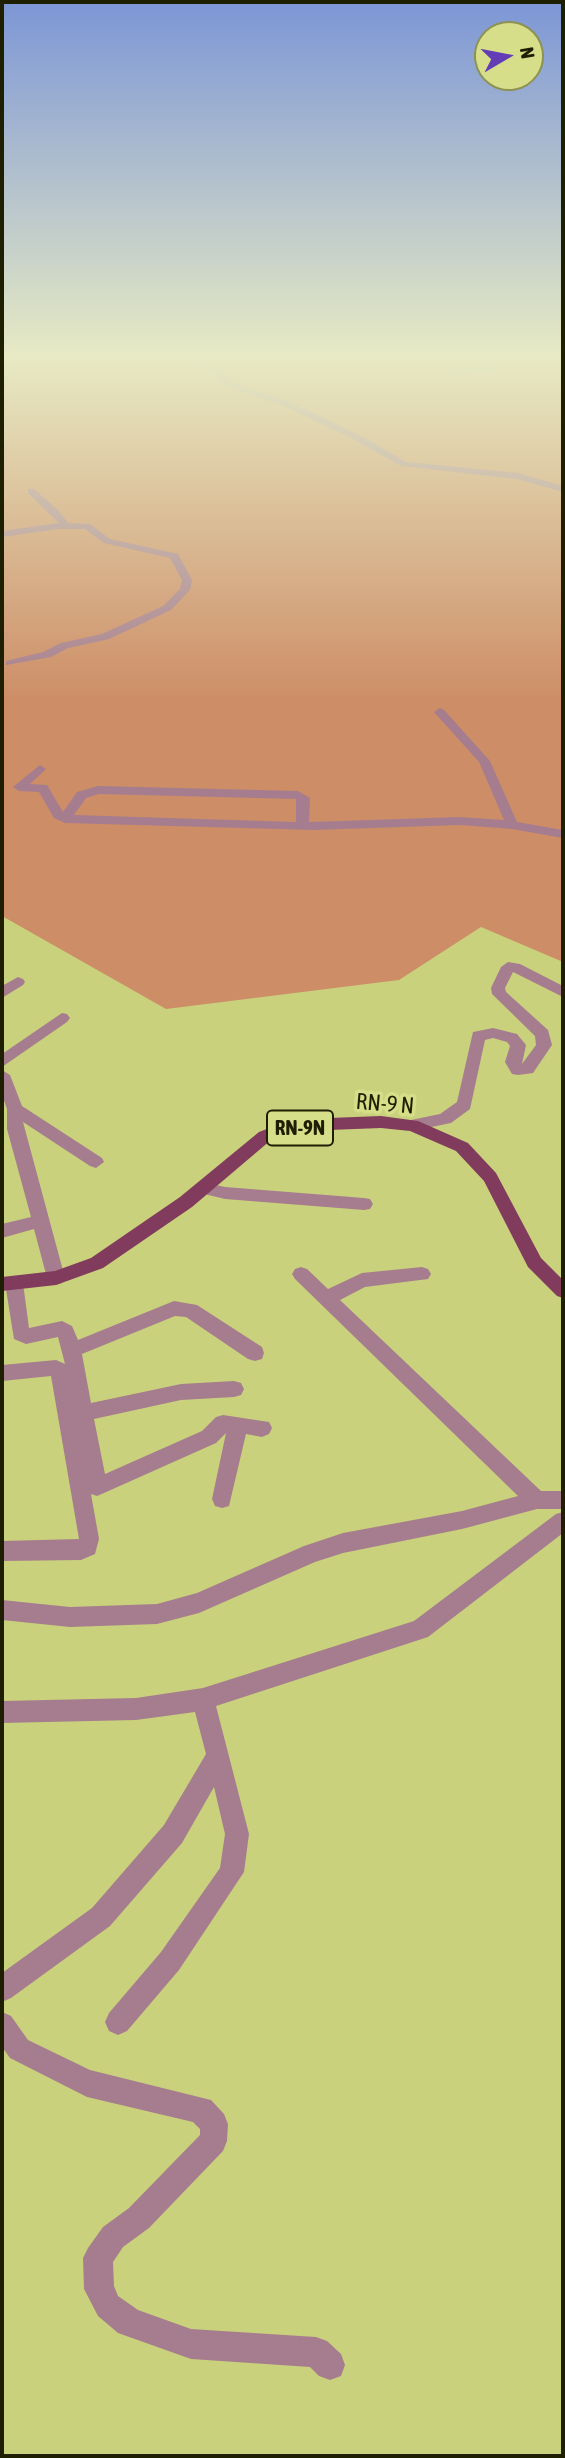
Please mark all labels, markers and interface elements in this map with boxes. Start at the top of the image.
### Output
north arrow [474,21,544,91]
text: N [516,45,540,60]
street label: RN-9 N [355,1088,415,1120]
road number: RN-9N [267,1110,333,1146]

